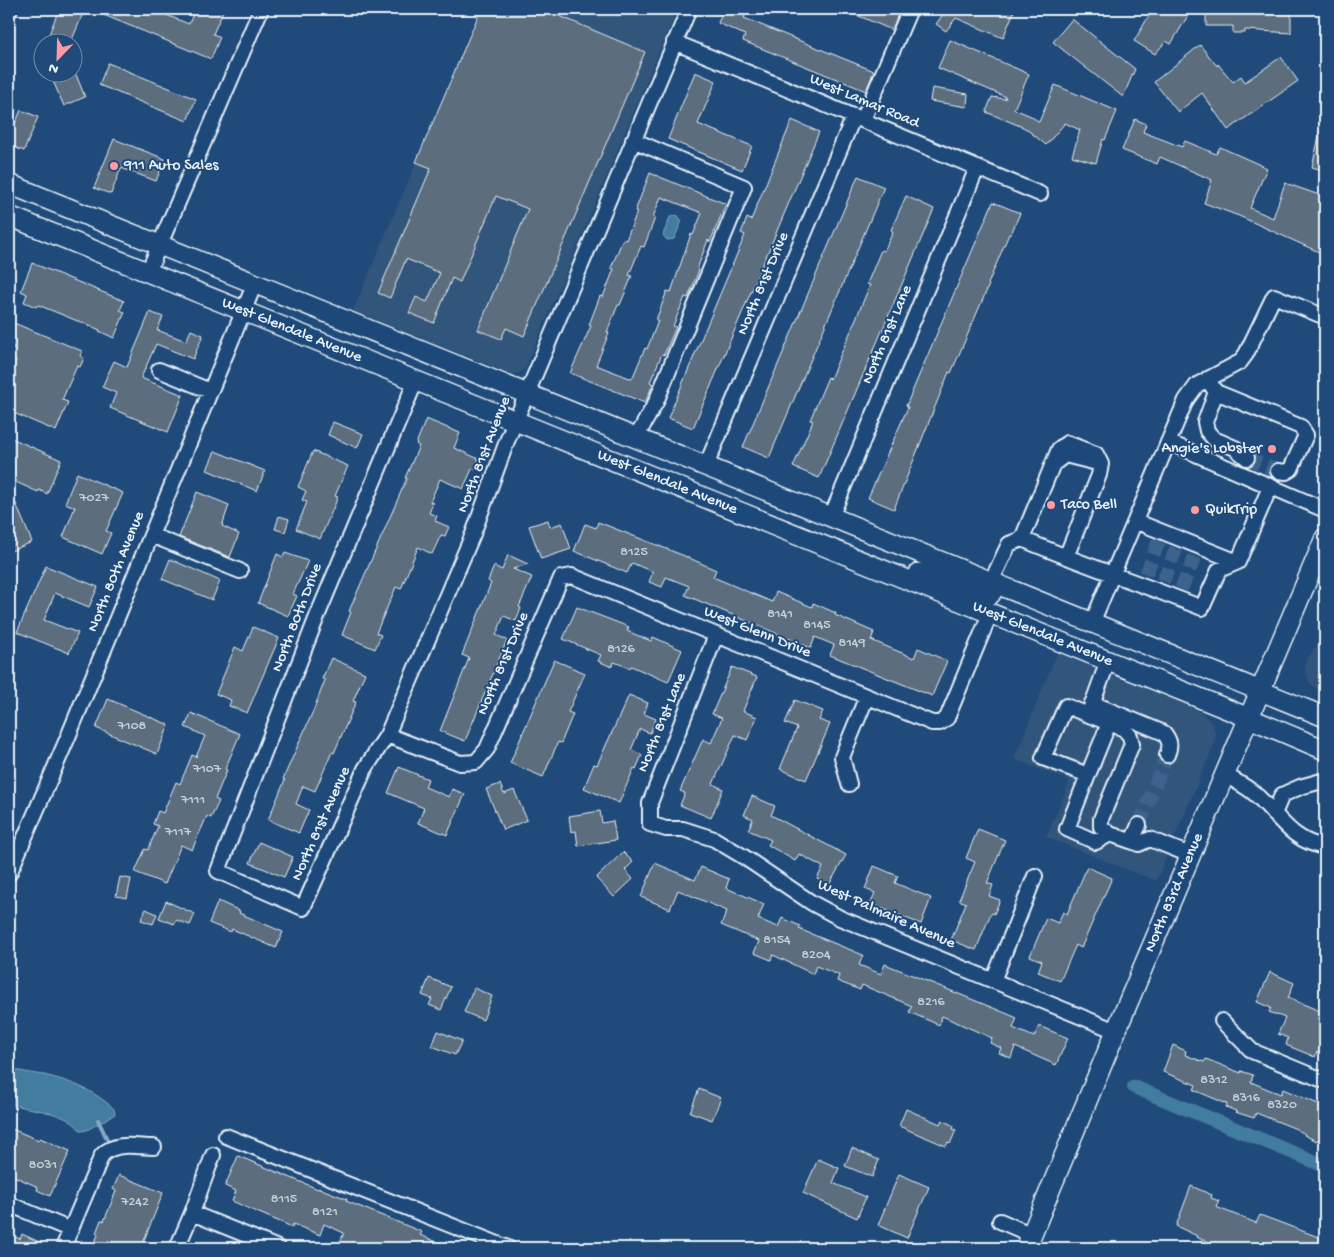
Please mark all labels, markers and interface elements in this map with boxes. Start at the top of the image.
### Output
north arrow [32,32,82,82]
text: N [46,58,61,77]
street label: West Lamar Road [806,70,923,134]
place label: 911 Auto Sales [123,157,219,176]
marker: 911 Auto Sales [108,160,120,172]
street label: North 81st Drive [734,229,794,338]
street label: North 81st Lane [859,282,918,387]
street label: West Glendale Avenue [219,294,365,368]
street label: North 81st Avenue [454,394,516,516]
place label: Angie's Lobster [1161,440,1263,459]
marker: Angie's Lobster [1266,443,1278,455]
street label: West Glendale Avenue [594,446,741,520]
house number: 7027 [78,490,109,507]
place label: Taco Bell [1060,496,1117,515]
marker: Taco Bell [1045,499,1057,511]
place label: QuikTrip [1205,501,1257,520]
marker: QuikTrip [1189,504,1201,516]
street label: North 80th Avenue [84,508,150,635]
house number: 8125 [620,544,648,561]
street label: North 80th Drive [269,560,328,675]
street label: West Glendale Avenue [970,598,1116,672]
street label: West Glenn Drive [701,603,814,663]
house number: 8141 [767,606,793,623]
street label: North 81st Drive [474,609,534,718]
house number: 8145 [803,617,831,634]
house number: 8149 [839,635,865,652]
house number: 8126 [607,641,636,658]
street label: North 81st Lane [634,670,692,775]
house number: 7108 [117,718,147,735]
house number: 7107 [192,761,222,778]
street label: North 81st Avenue [288,763,356,884]
house number: 7111 [180,792,205,809]
house number: 7117 [164,824,192,841]
street label: North 83rd Avenue [1141,830,1208,955]
street label: West Palmaire Avenue [814,876,959,954]
house number: 8154 [763,932,791,949]
house number: 8204 [801,947,831,964]
house number: 8216 [917,994,946,1011]
house number: 8312 [1200,1072,1228,1089]
house number: 8316 [1232,1090,1261,1107]
house number: 8320 [1267,1097,1297,1114]
house number: 8031 [29,1157,57,1174]
house number: 8115 [271,1191,297,1208]
house number: 7242 [120,1194,149,1211]
house number: 8121 [312,1204,338,1221]

